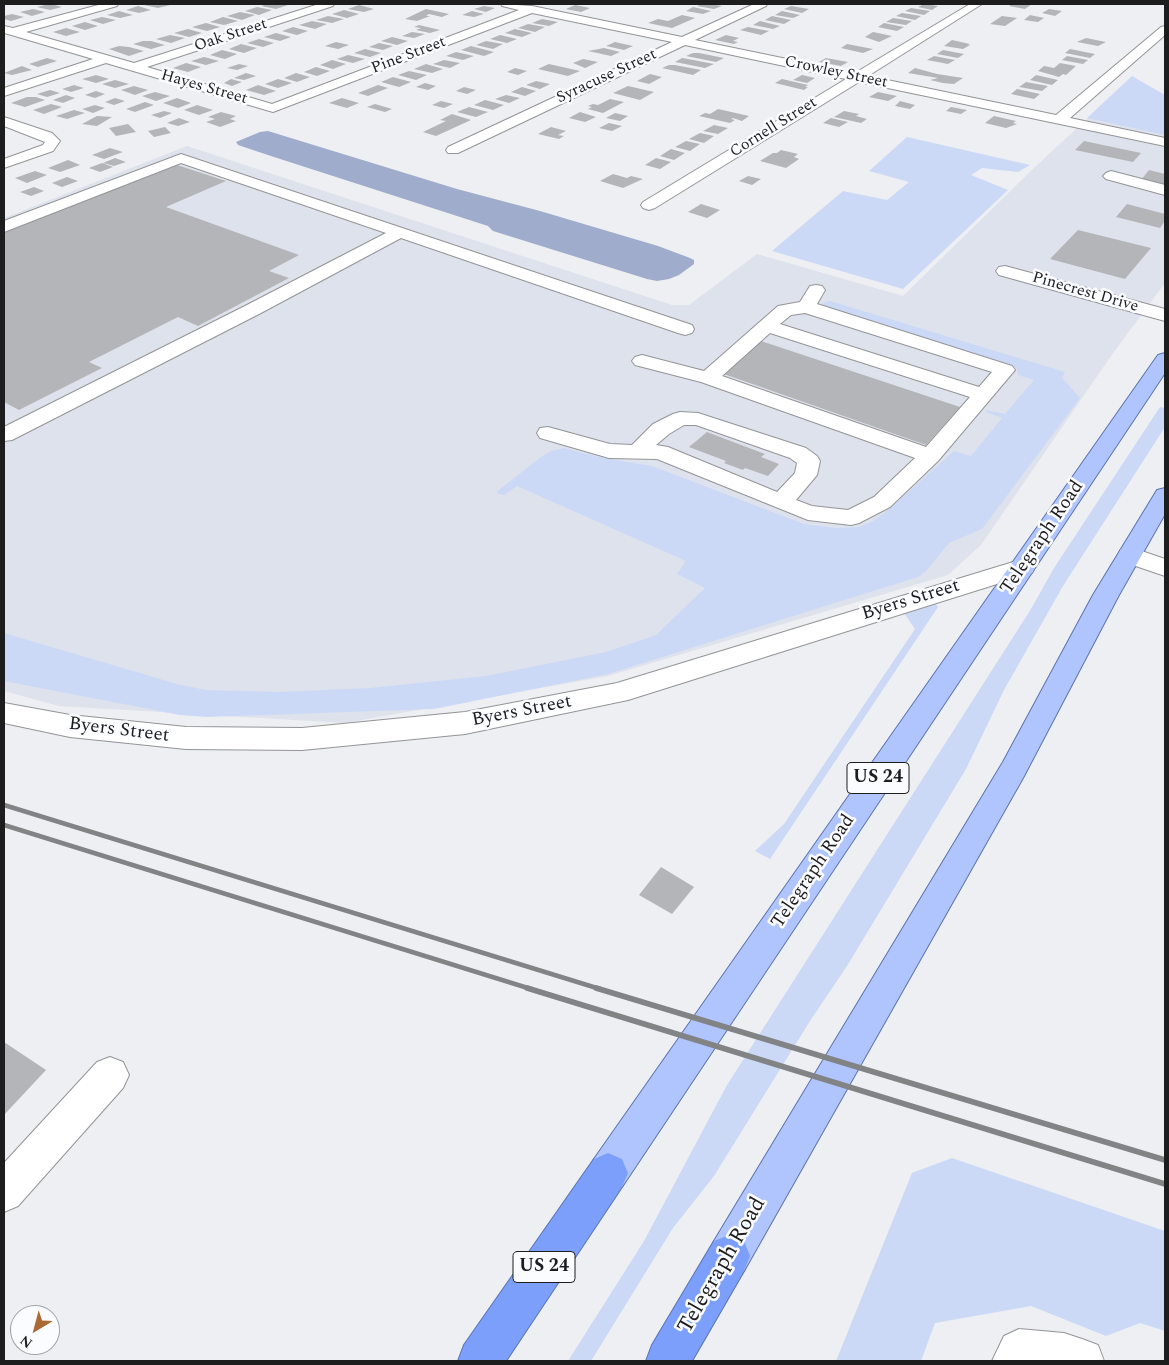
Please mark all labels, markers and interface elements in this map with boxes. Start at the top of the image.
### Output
street label: Oak Street [192,15,270,57]
street label: Pine Street [369,33,449,79]
street label: Syracuse Street [554,45,660,109]
street label: Crowley Street [783,53,889,93]
street label: Hayes Street [159,67,249,109]
street label: Cornell Street [727,94,821,162]
street label: Pinecrest Drive [1030,269,1140,317]
street label: Telegraph Road [997,477,1089,599]
street label: Byers Street [859,575,963,627]
street label: Byers Street [470,691,574,733]
street label: Byers Street [67,714,171,748]
road number: US 24 [847,762,909,794]
street label: Telegraph Road [768,811,860,933]
street label: Telegraph Road [673,1193,773,1339]
road number: US 24 [513,1252,575,1282]
north arrow [10,1305,60,1355]
text: N [15,1330,37,1353]

